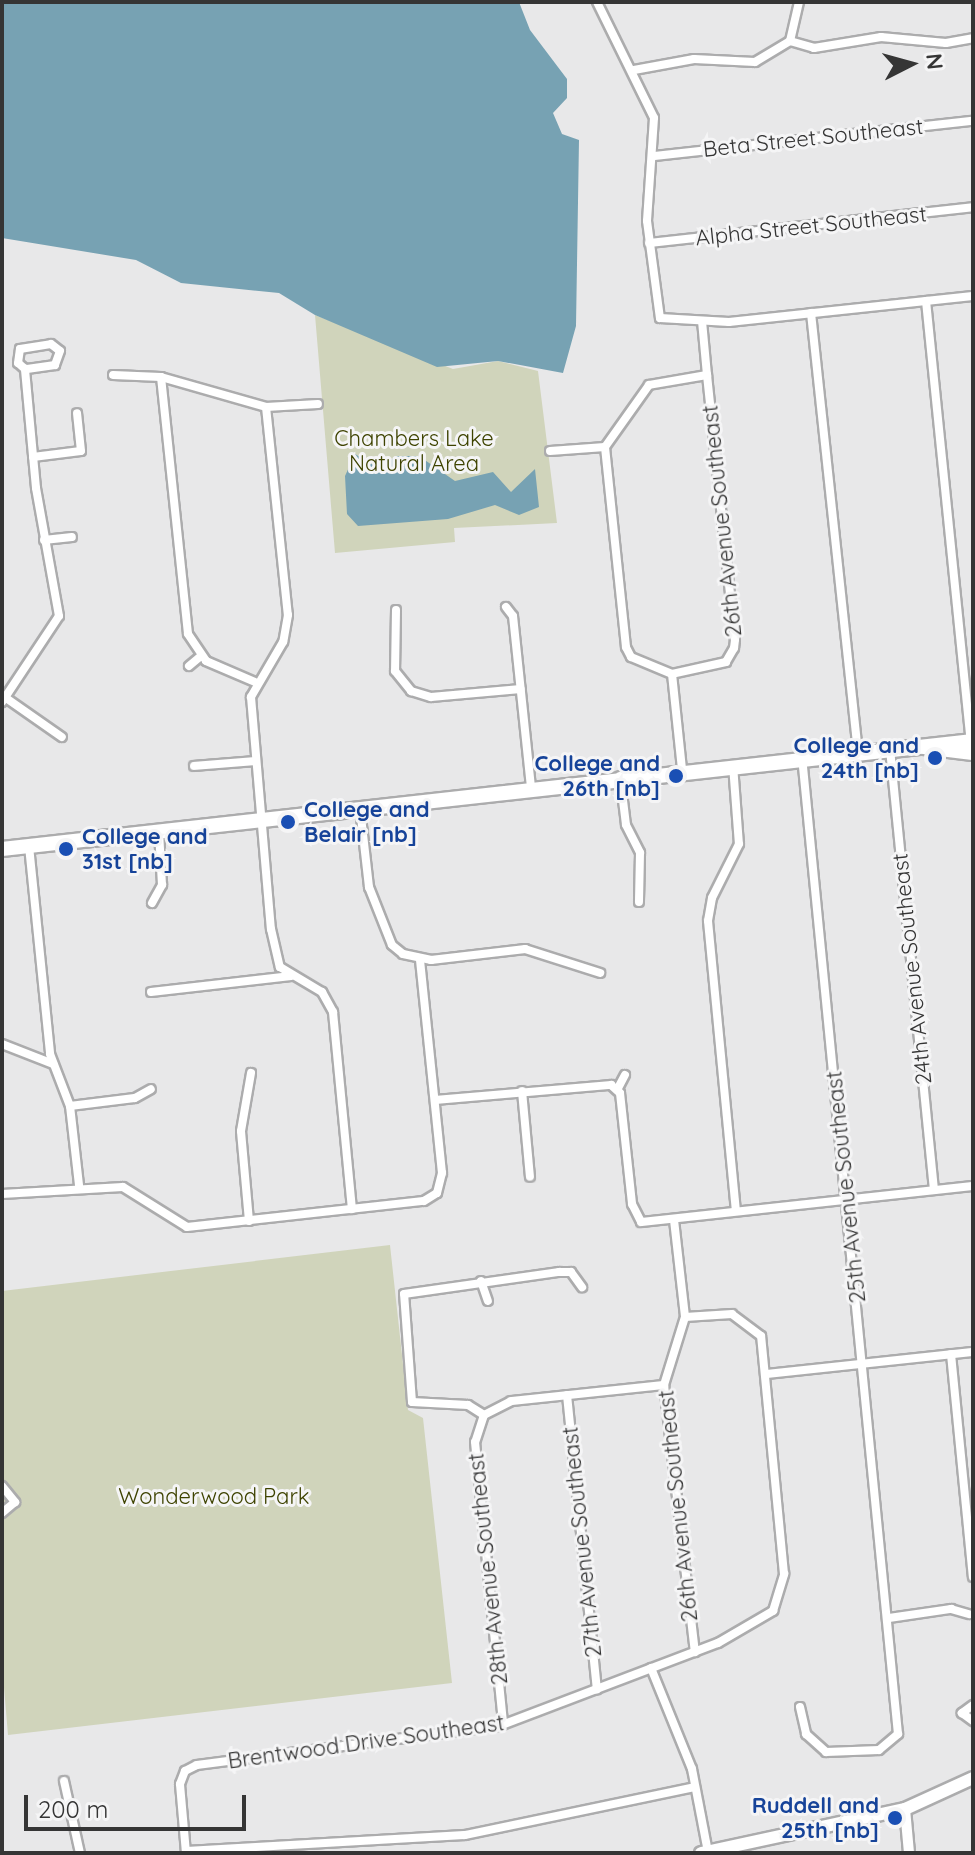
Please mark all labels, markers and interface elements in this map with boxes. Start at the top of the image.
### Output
north arrow [871,24,951,104]
text: N [920,52,950,71]
street label: Beta Street Southeast [702,113,924,163]
street label: Alpha Street Southeast [694,201,928,251]
street label: 26th Avenue Southeast [697,404,747,638]
park label: Chambers Lake Natural Area [334,425,494,476]
place label: College and 24th [nb] [793,732,919,784]
marker: College and 24th [nb] [926,749,944,767]
place label: College and 26th [nb] [534,750,660,802]
marker: College and 26th [nb] [667,767,685,785]
place label: College and Belair [nb] [304,796,430,848]
marker: College and Belair [nb] [279,813,297,831]
place label: College and 31st [nb] [82,823,208,874]
marker: College and 31st [nb] [57,840,75,858]
street label: 24th Avenue Southeast [887,852,937,1086]
street label: 25th Avenue Southeast [821,1070,871,1304]
street label: 26th Avenue Southeast [653,1389,703,1623]
street label: 27th Avenue Southeast [557,1425,607,1659]
street label: 28th Avenue Southeast [463,1452,513,1686]
park label: Wonderwood Park [118,1484,310,1510]
street label: Brentwood Drive Southeast [226,1710,506,1774]
scale bar [28,1779,250,1829]
place label: Ruddell and 25th [nb] [752,1792,879,1844]
text: 200 m [38,1794,108,1824]
marker: Ruddell and 25th [nb] [886,1809,904,1827]

